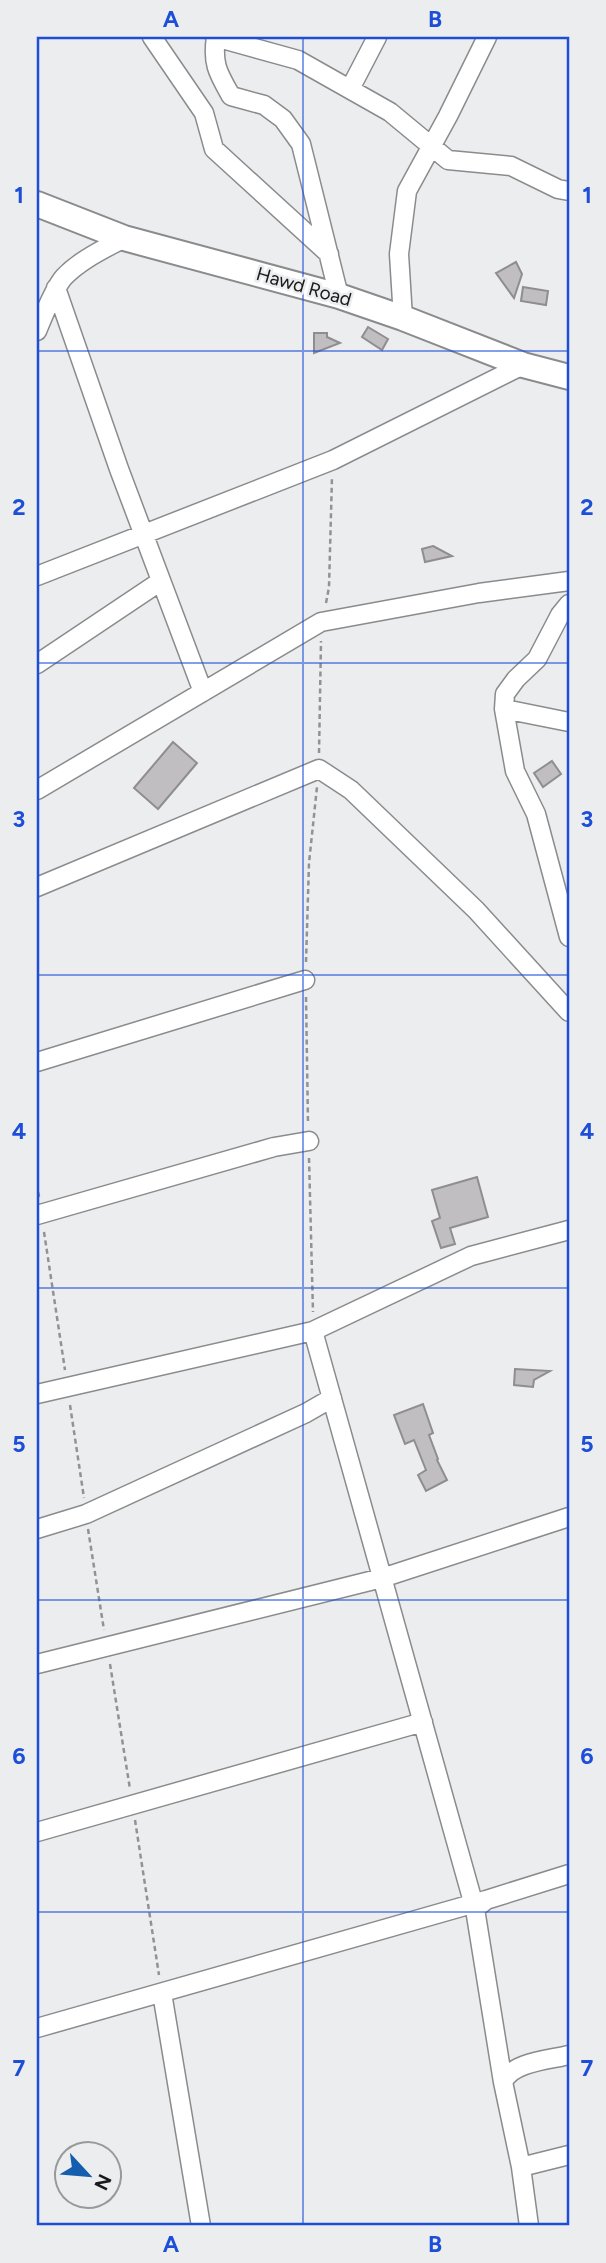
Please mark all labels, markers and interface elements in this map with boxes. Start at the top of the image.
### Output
text: A [163,5,180,33]
text: B [428,5,442,33]
text: 1 [14,181,24,209]
text: 1 [582,181,592,209]
street label: Hawd Road [254,262,354,311]
text: 2 [12,493,26,521]
text: 2 [580,493,594,521]
text: 3 [13,805,25,833]
text: 3 [581,805,593,833]
text: 4 [12,1117,26,1145]
text: 4 [580,1117,594,1145]
text: 5 [12,1430,26,1458]
text: 5 [580,1430,594,1458]
text: 6 [12,1742,26,1770]
text: 6 [580,1742,594,1770]
text: 7 [13,2054,26,2082]
text: 7 [581,2054,594,2082]
north arrow [52,2140,122,2210]
text: N [89,2171,116,2194]
text: A [163,2230,180,2258]
text: B [428,2230,442,2258]

